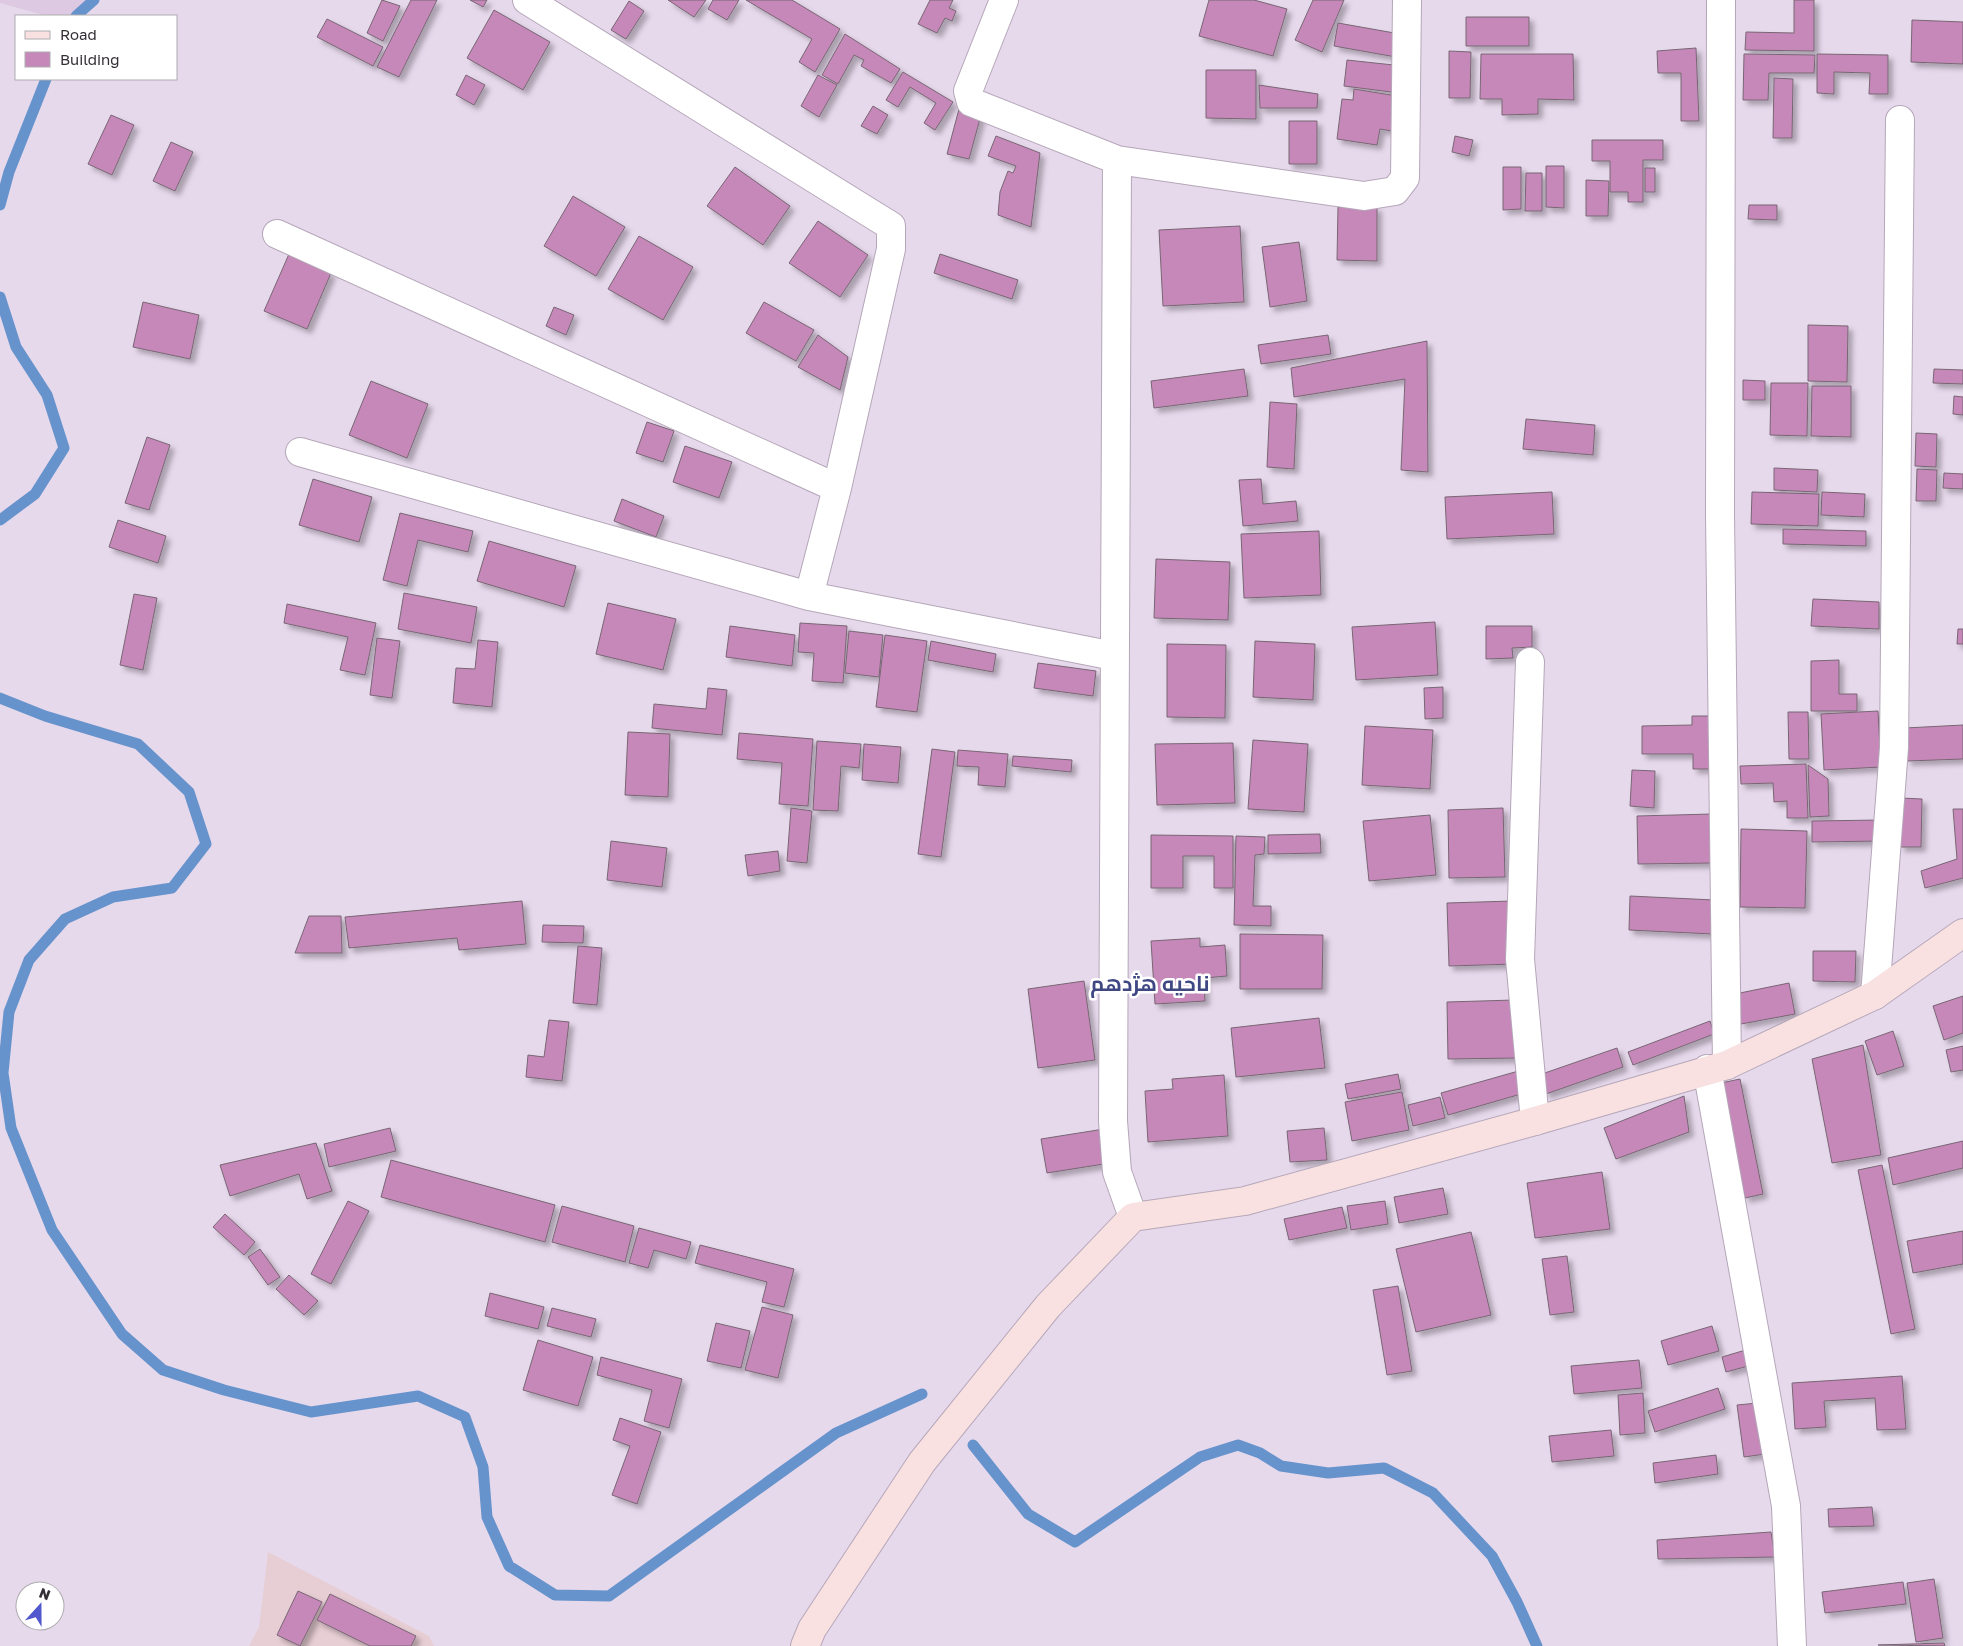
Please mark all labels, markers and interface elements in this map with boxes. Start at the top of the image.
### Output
legend [15,15,178,80]
text: Road [60,25,97,43]
text: Building [60,50,120,68]
district label: ناحیه هژدهم [1090,970,1210,998]
north arrow [15,1581,65,1631]
text: N [37,1584,53,1603]

